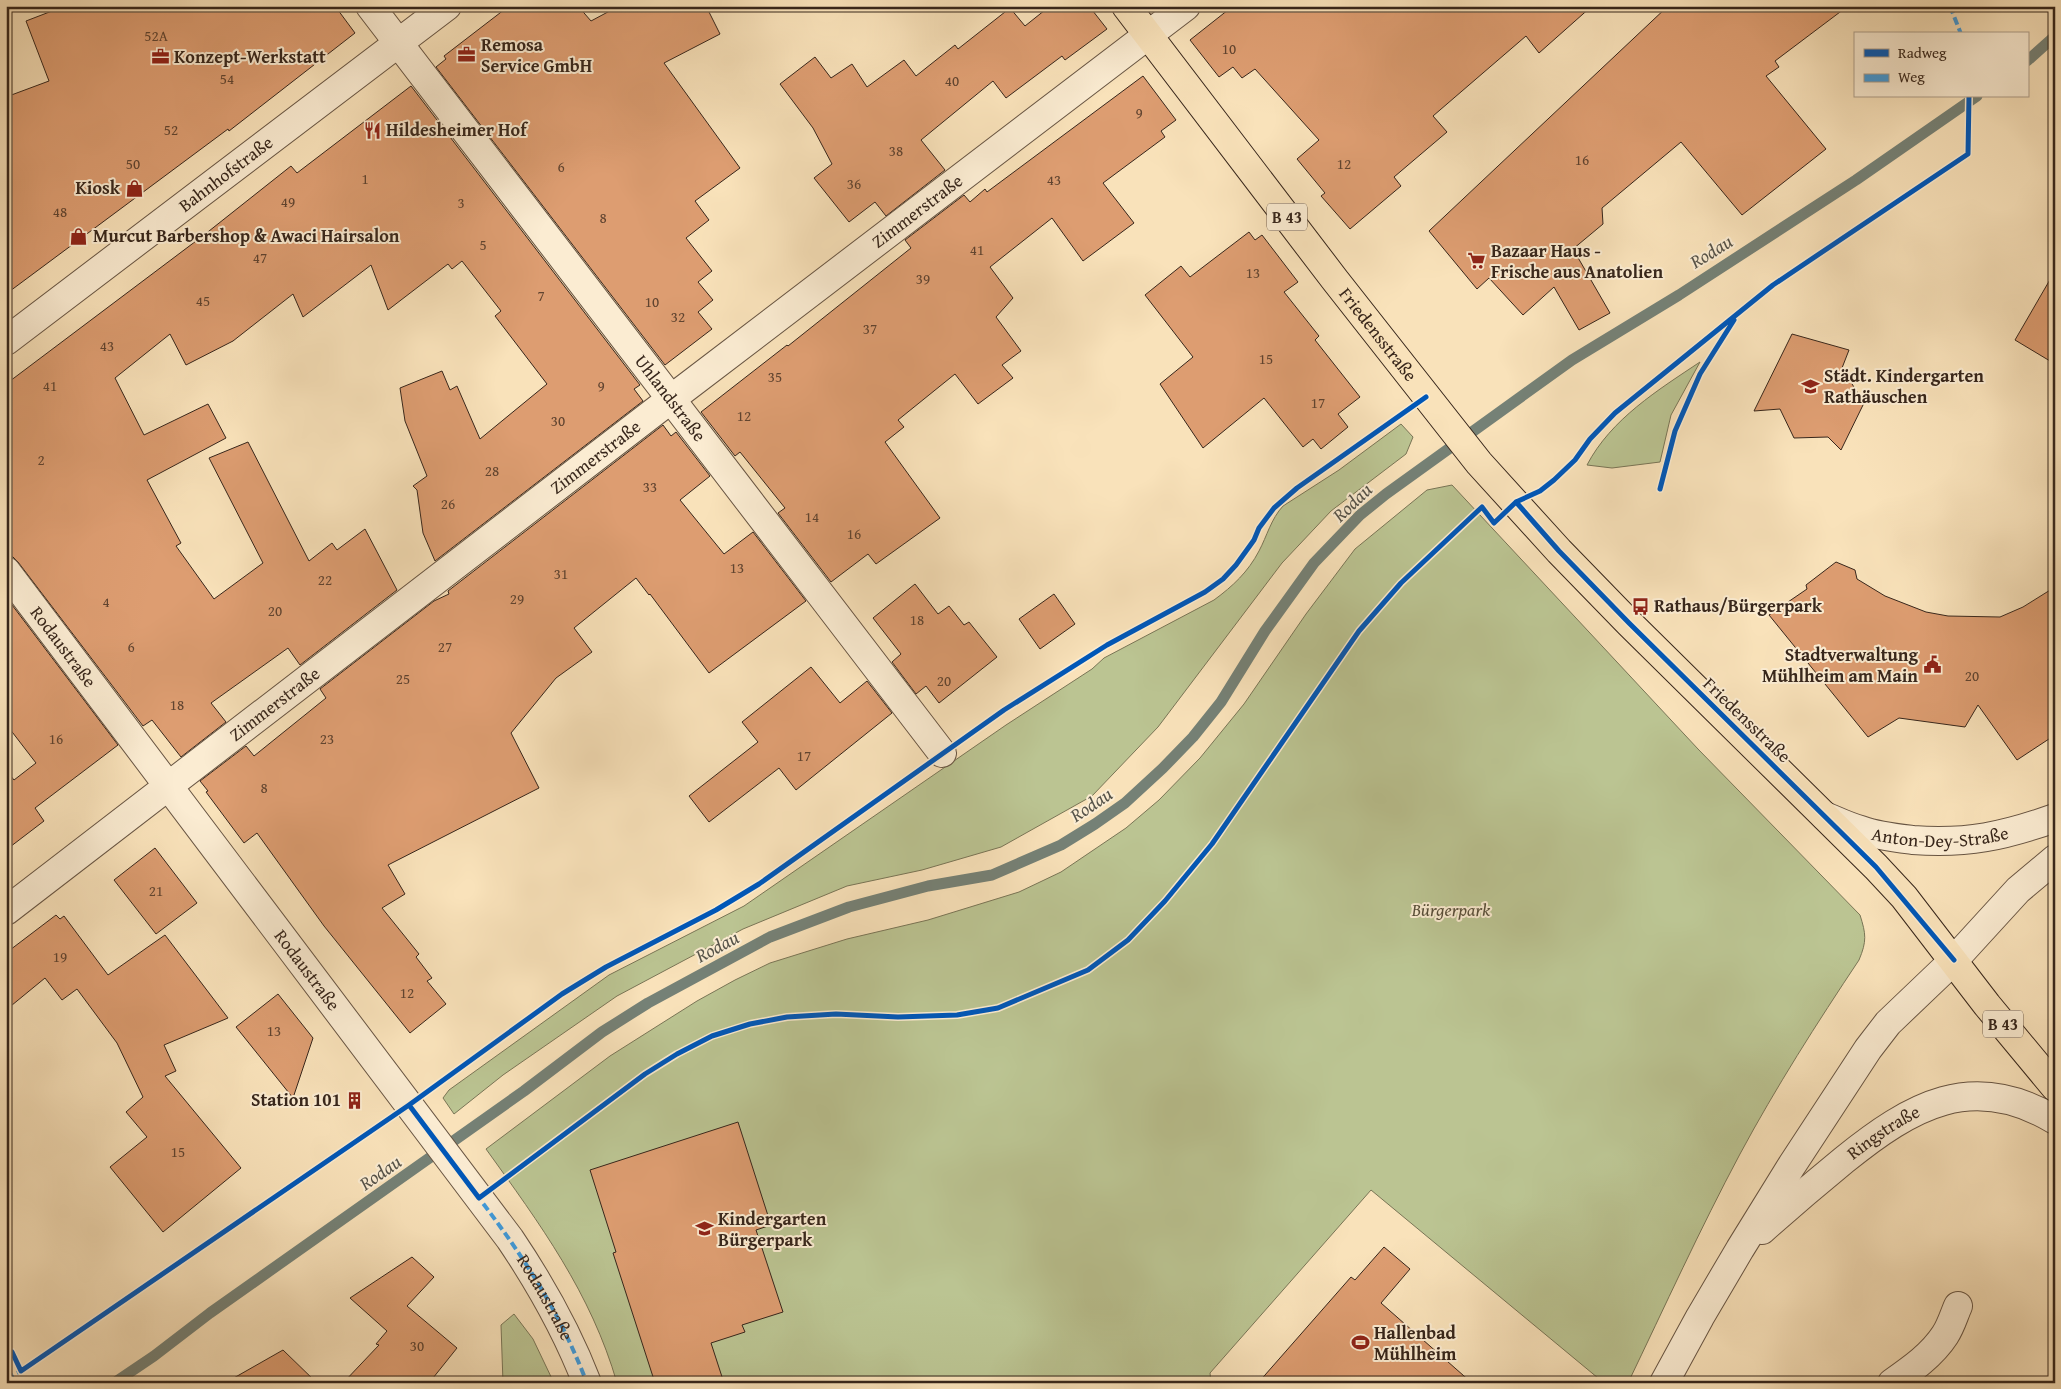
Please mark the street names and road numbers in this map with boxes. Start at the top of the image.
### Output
street label: Bahnhofstraße [173,129,278,218]
street label: Zimmerstraße [866,167,968,254]
road number: B 43 [1267,203,1307,230]
street label: Friedensstraße [1333,281,1424,387]
street label: Uhlandstraße [629,349,713,447]
street label: Zimmerstraße [544,413,646,500]
street label: Rodaustraße [24,600,103,693]
street label: Zimmerstraße [223,660,325,748]
street label: Friedensstraße [1697,671,1797,769]
street label: Anton-Dey-Straße [1869,819,2011,854]
street label: Rodaustraße [268,923,347,1016]
road number: B 43 [1983,1011,2023,1038]
street label: Ringstraße [1841,1098,1924,1166]
street label: Rodaustraße [510,1249,581,1345]

